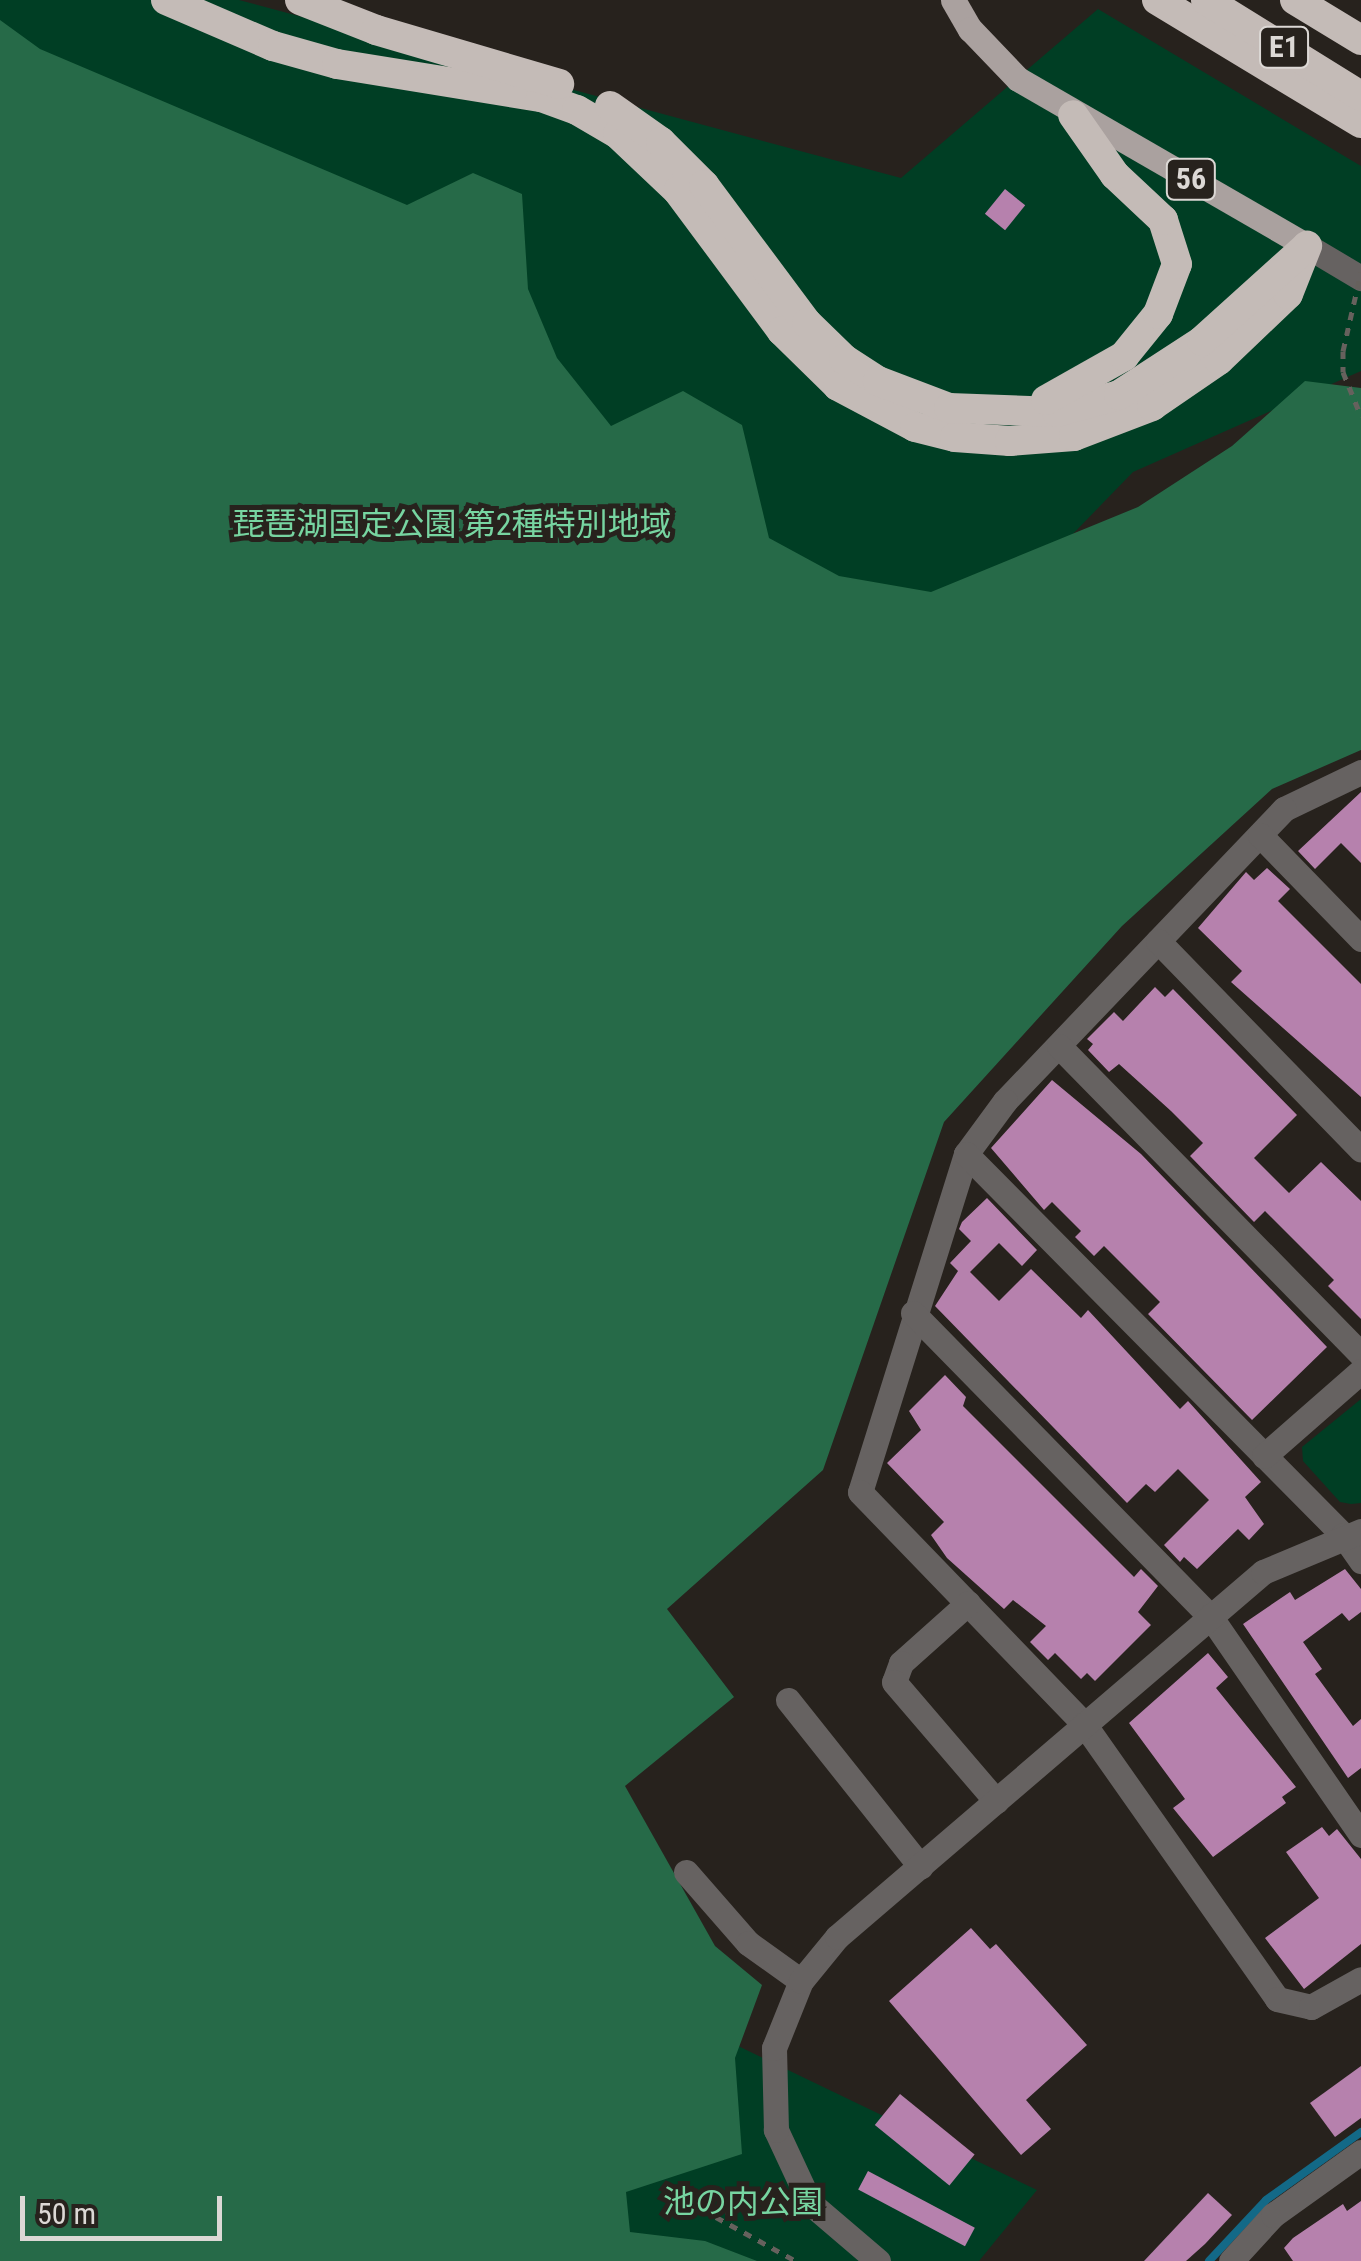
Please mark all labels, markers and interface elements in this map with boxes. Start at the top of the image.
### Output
road number: E1 [1259,22,1309,72]
road number: 56 [1164,154,1218,204]
park label: 琵琶湖国定公園 第2種特別地域 [232,505,672,543]
scale bar [25,2176,228,2238]
park label: 池の内公園 [663,2183,823,2221]
text: 50 m [37,2196,96,2231]

